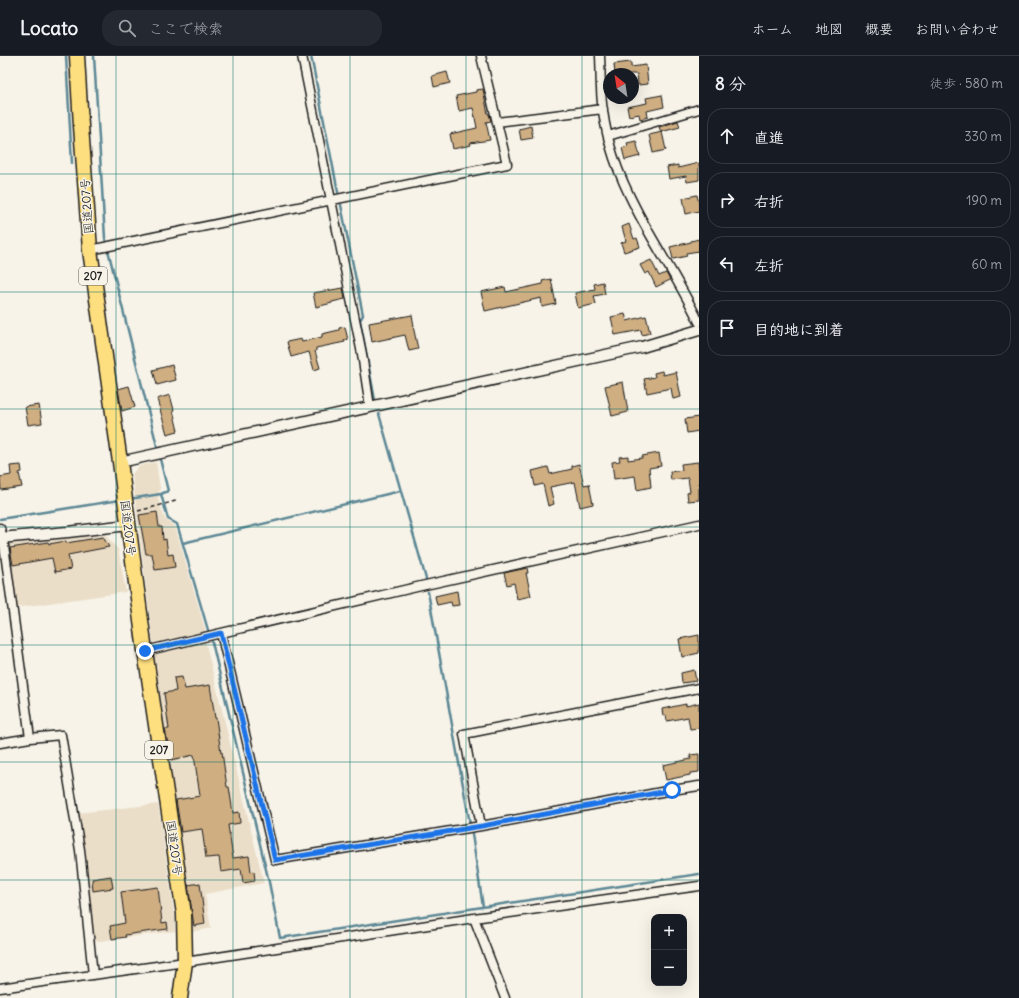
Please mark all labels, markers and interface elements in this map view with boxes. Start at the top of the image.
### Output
search box [102,10,382,46]
text: Locato [20,16,78,40]
icon: search [116,17,138,39]
text: ここで検索 [148,19,223,38]
text: ホーム [752,20,793,38]
text: 地図 [815,20,843,38]
text: 概要 [865,20,893,38]
text: お問い合わせ [915,20,999,38]
north arrow [603,68,639,104]
text: 8 分 [715,73,746,95]
text: 徒歩 · 580 m [930,75,1003,92]
icon: ahead [716,125,738,147]
text: 直進 [754,128,784,147]
text: 330 m [964,128,1002,145]
street label: 国道207号 [77,177,96,235]
icon: right [716,189,738,211]
text: 右折 [754,192,784,211]
text: 190 m [966,192,1002,209]
icon: left [716,253,738,275]
text: 左折 [754,256,784,275]
text: 60 m [971,256,1002,273]
road number: 207 [79,267,107,285]
icon: arrive [716,317,738,339]
text: 目的地に到着 [754,320,844,339]
street label: 国道207号 [118,499,139,557]
route end [136,642,154,660]
road number: 207 [145,741,173,759]
route start [663,781,681,799]
street label: 国道207号 [163,819,186,877]
map controls [651,914,687,986]
button: + [651,914,687,950]
button: − [651,950,687,986]

